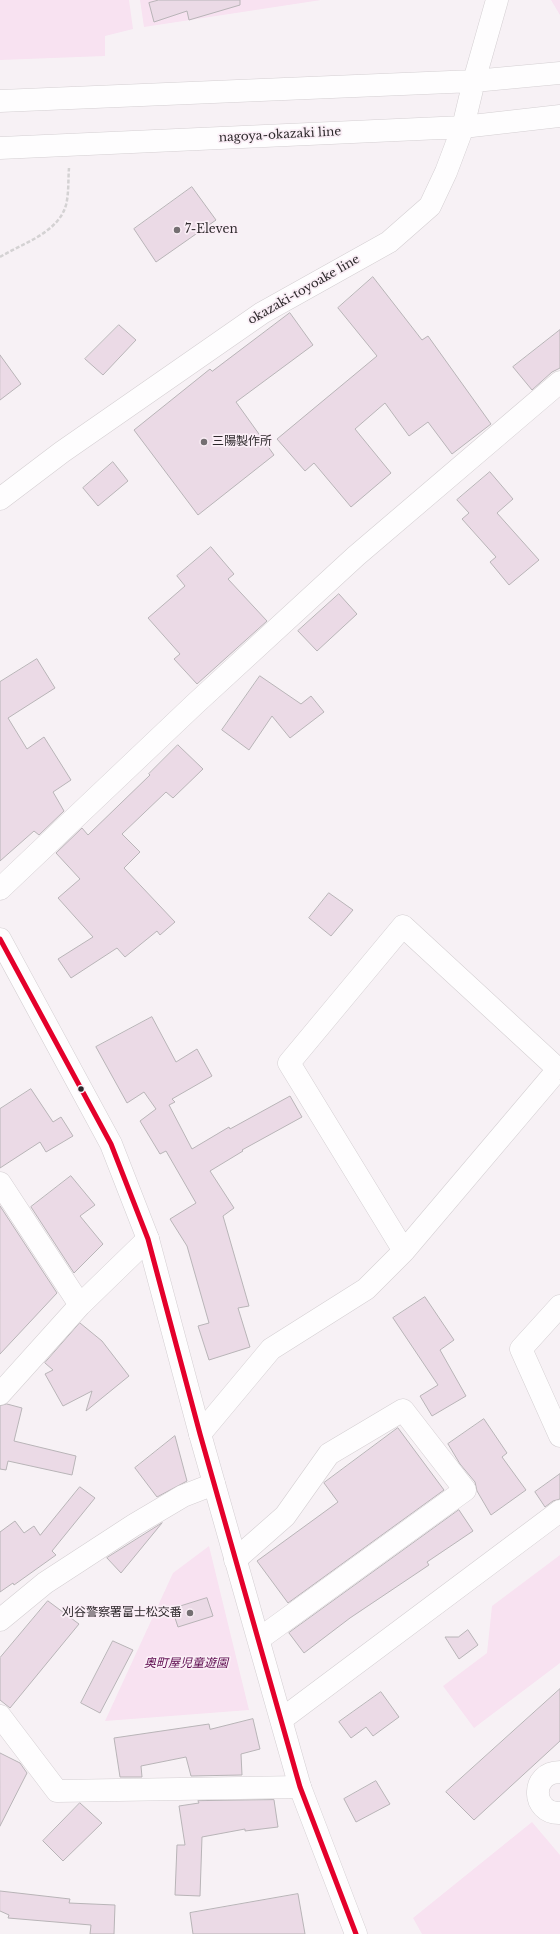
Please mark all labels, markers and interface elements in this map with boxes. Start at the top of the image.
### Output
street label: nagoya-okazaki line [218,125,342,145]
place label: 7-Eleven [185,223,238,237]
marker: 7-Eleven [172,225,182,235]
street label: okazaki-toyoake line [246,252,362,328]
place label: 三陽製作所 [212,435,272,449]
marker: 三陽製作所 [199,437,209,447]
unlabelled marker [76,1084,86,1094]
place label: 刈谷警察署富士松交番 [62,1606,182,1620]
marker: 刈谷警察署富士松交番 [185,1608,195,1618]
park label: 奥町屋児童遊園 [144,1657,228,1671]

